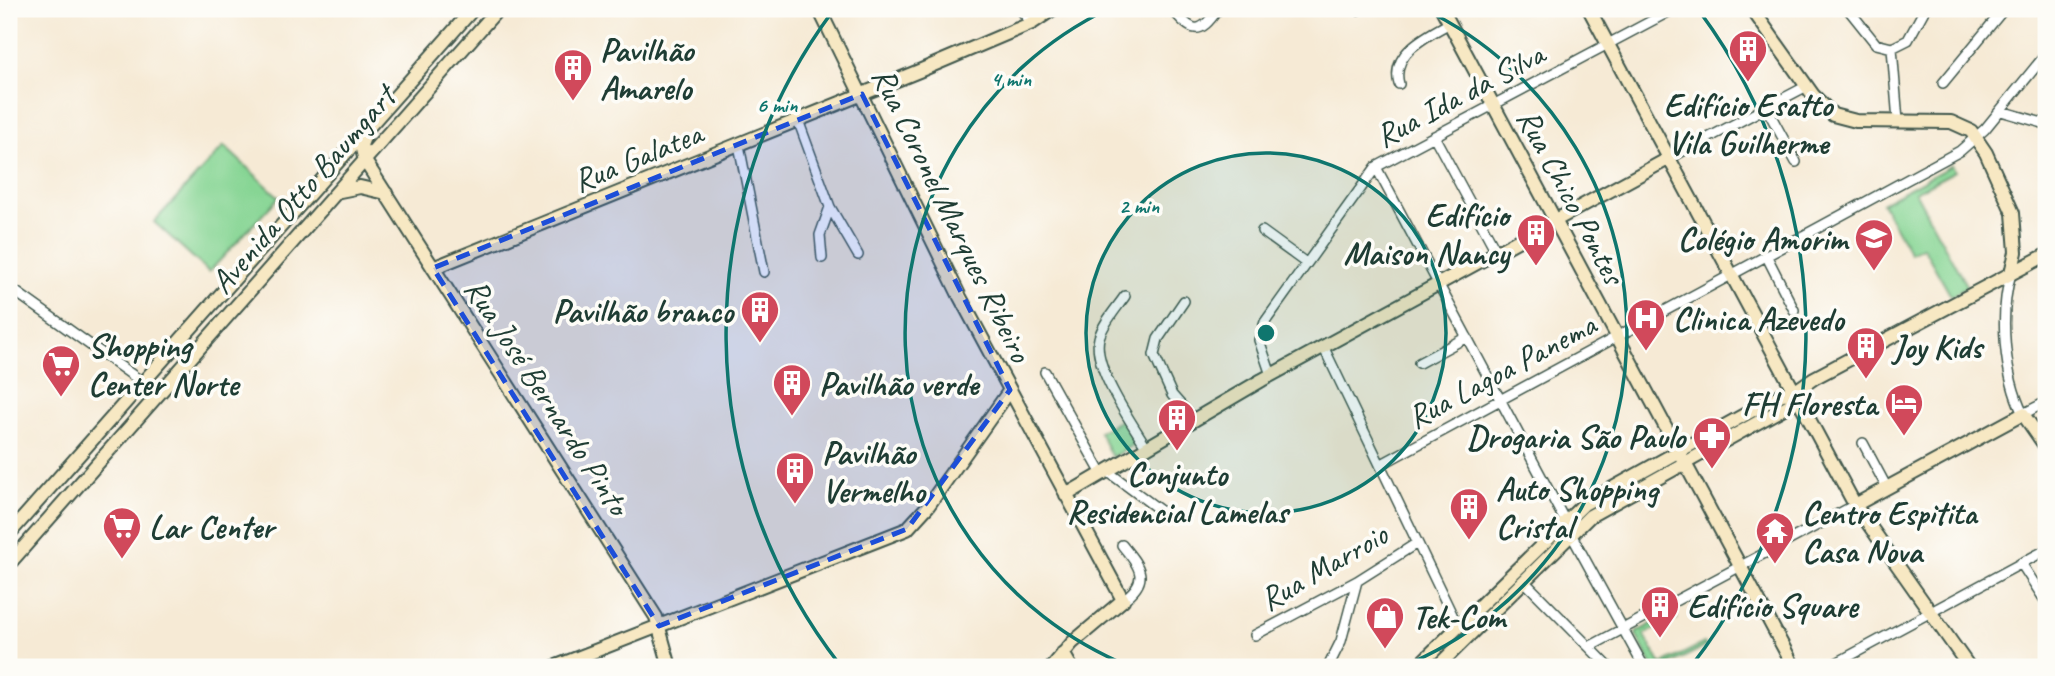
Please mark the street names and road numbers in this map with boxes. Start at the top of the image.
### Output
street label: Rua Ida da Silva [1368,32,1553,157]
street label: Rua Coronel Marques Ribeiro [862,60,1042,370]
street label: Avenida Otto Baumgart [201,74,407,302]
street label: Rua Chico Pontes [1507,102,1636,294]
street label: Rua Galatea [567,111,710,202]
street label: Rua José Bernardo Pinto [455,270,641,525]
street label: Rua Lagoa Panema [1400,303,1604,438]
street label: Rua Marroio [1252,513,1396,620]

